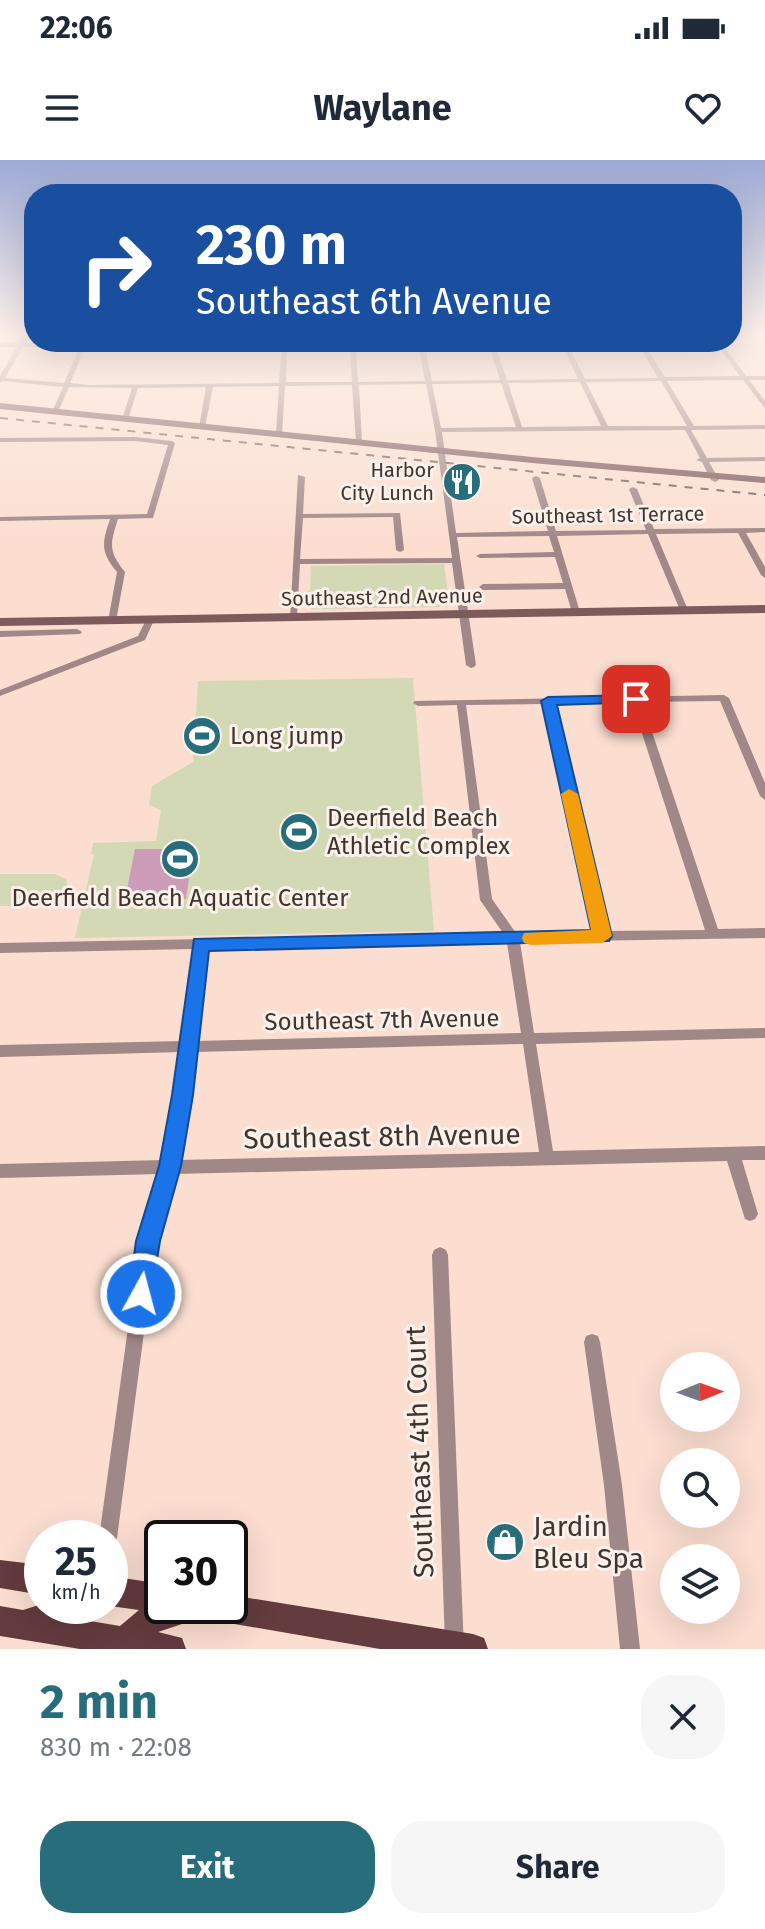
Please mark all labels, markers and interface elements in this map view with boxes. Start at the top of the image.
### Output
text: 22:06 [40,10,113,46]
icon: menu [40,86,84,130]
text: Waylane [313,86,452,130]
icon: heart [681,86,725,130]
text: 230 m [196,212,347,279]
icon: right [64,216,168,320]
text: Southeast 6th Avenue [196,280,552,324]
place label: Harbor City Lunch [341,458,434,505]
restaurant icon: Harbor City Lunch [441,461,483,503]
street label: Southeast 1st Terrace [511,501,705,529]
street label: Southeast 2nd Avenue [281,583,483,611]
pin [602,665,670,733]
icon: arrive [614,677,658,721]
sports icon: Long jump [181,715,223,757]
place label: Long jump [230,722,344,750]
place label: Deerfield Beach Athletic Complex [327,804,510,860]
sports icon: Deerfield Beach Athletic Complex [278,811,320,853]
sports icon: Deerfield Beach Aquatic Center [159,838,201,880]
place label: Deerfield Beach Aquatic Center [12,884,349,912]
street label: Southeast 7th Avenue [264,1004,500,1036]
street label: Southeast 8th Avenue [243,1118,521,1155]
position arrow [99,1252,183,1336]
street label: Southeast 4th Court [399,1324,440,1579]
north arrow [660,1352,740,1432]
map controls [660,1352,740,1624]
button: search [660,1448,740,1528]
place label: Jardin Bleu Spa [533,1510,644,1575]
speed limit sign: 30 [144,1520,248,1624]
shop icon: Jardin Bleu Spa [484,1521,526,1563]
text: 25 [55,1538,97,1586]
button: layers [660,1544,740,1624]
text: km/h [51,1580,101,1604]
text: 2 min [40,1673,158,1731]
button: close [641,1675,725,1759]
text: 830 m · 22:08 [40,1732,192,1763]
button: Exit [40,1821,375,1913]
button: Share [391,1821,725,1913]

